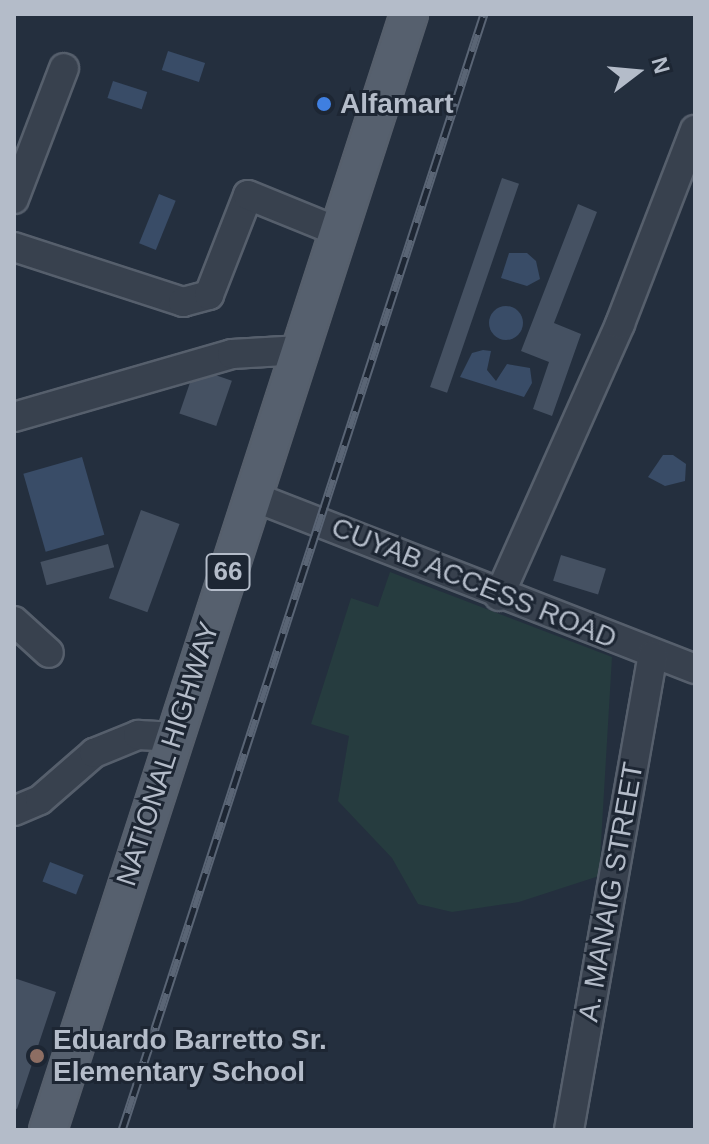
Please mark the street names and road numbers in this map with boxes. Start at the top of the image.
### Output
street label: CUYAB ACCESS ROAD [326,510,622,656]
road number: 66 [204,550,252,594]
street label: NATIONAL HIGHWAY [109,617,227,891]
street label: A. MANAIG STREET [572,760,650,1024]

